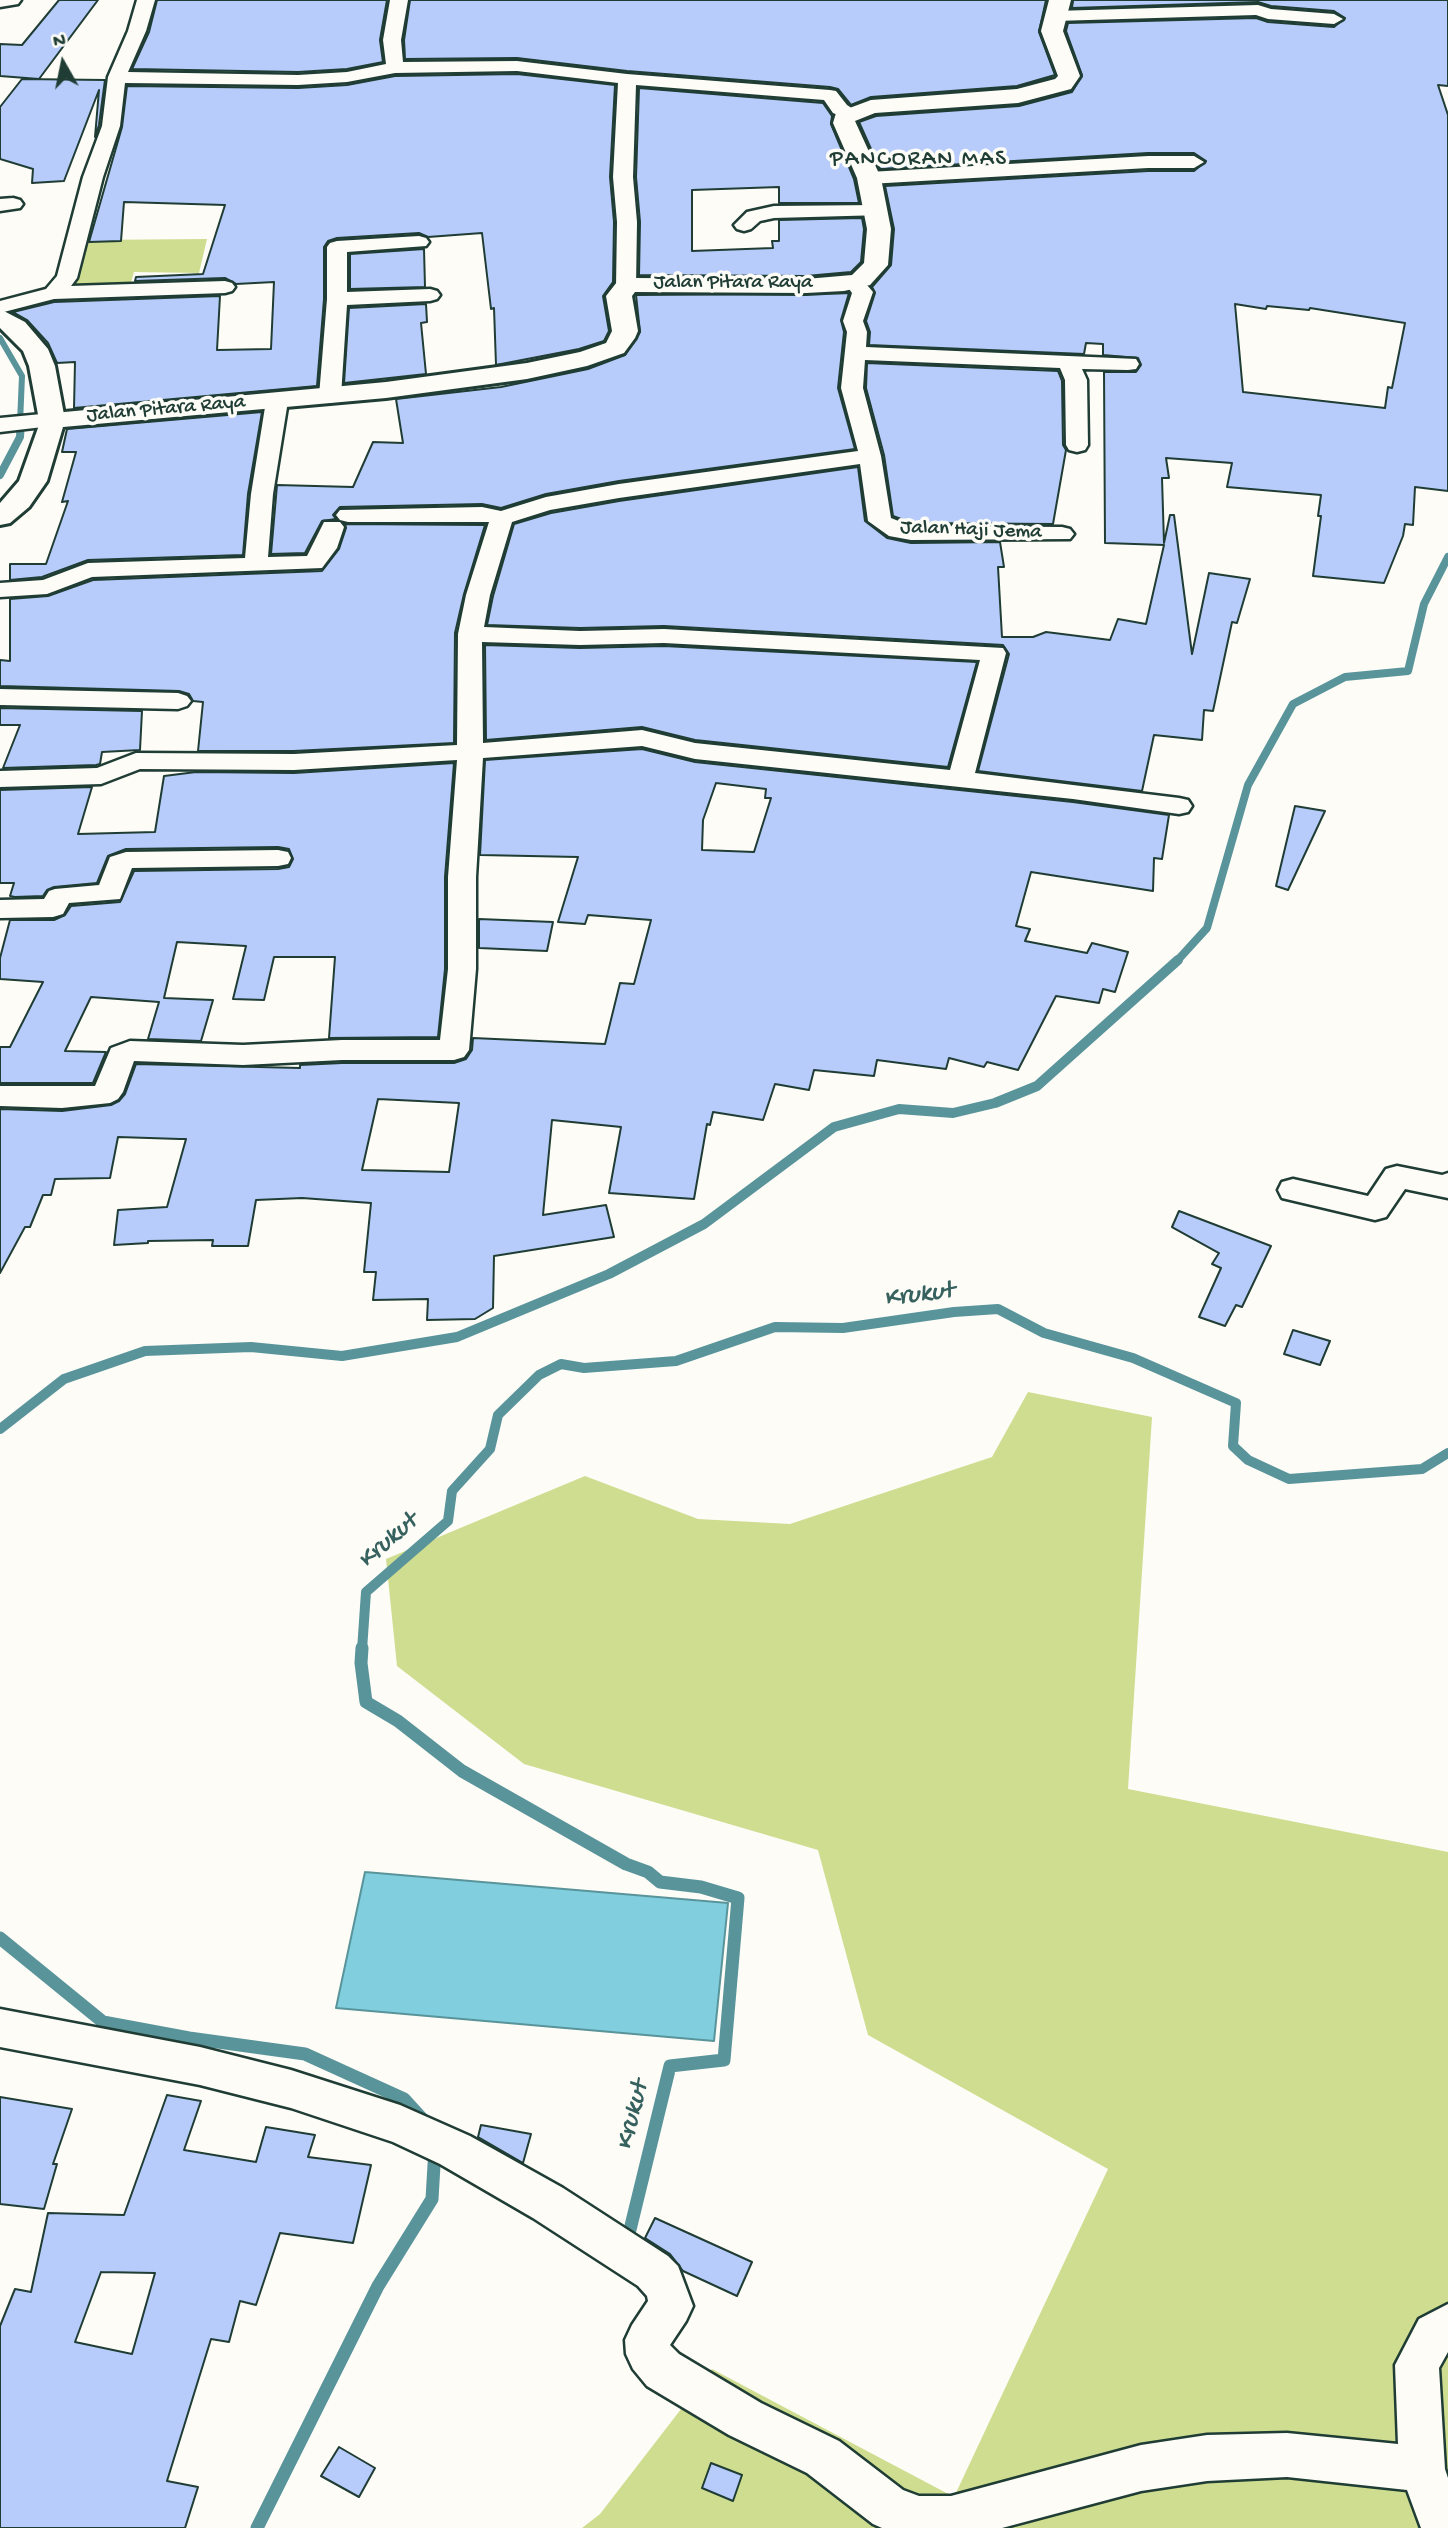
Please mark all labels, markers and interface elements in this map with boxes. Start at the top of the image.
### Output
north arrow [28,28,98,98]
text: N [52,29,68,54]
district label: PANCORAN MAS [832,146,1006,174]
street label: Jalan Pitara Raya [653,271,813,297]
street label: Jalan Pitara Raya [86,391,246,429]
street label: Jalan Haji Jema [900,516,1042,546]
water label: Krukut [882,1276,956,1316]
water label: Krukut [352,1507,426,1577]
water label: Krukut [610,2078,658,2154]

